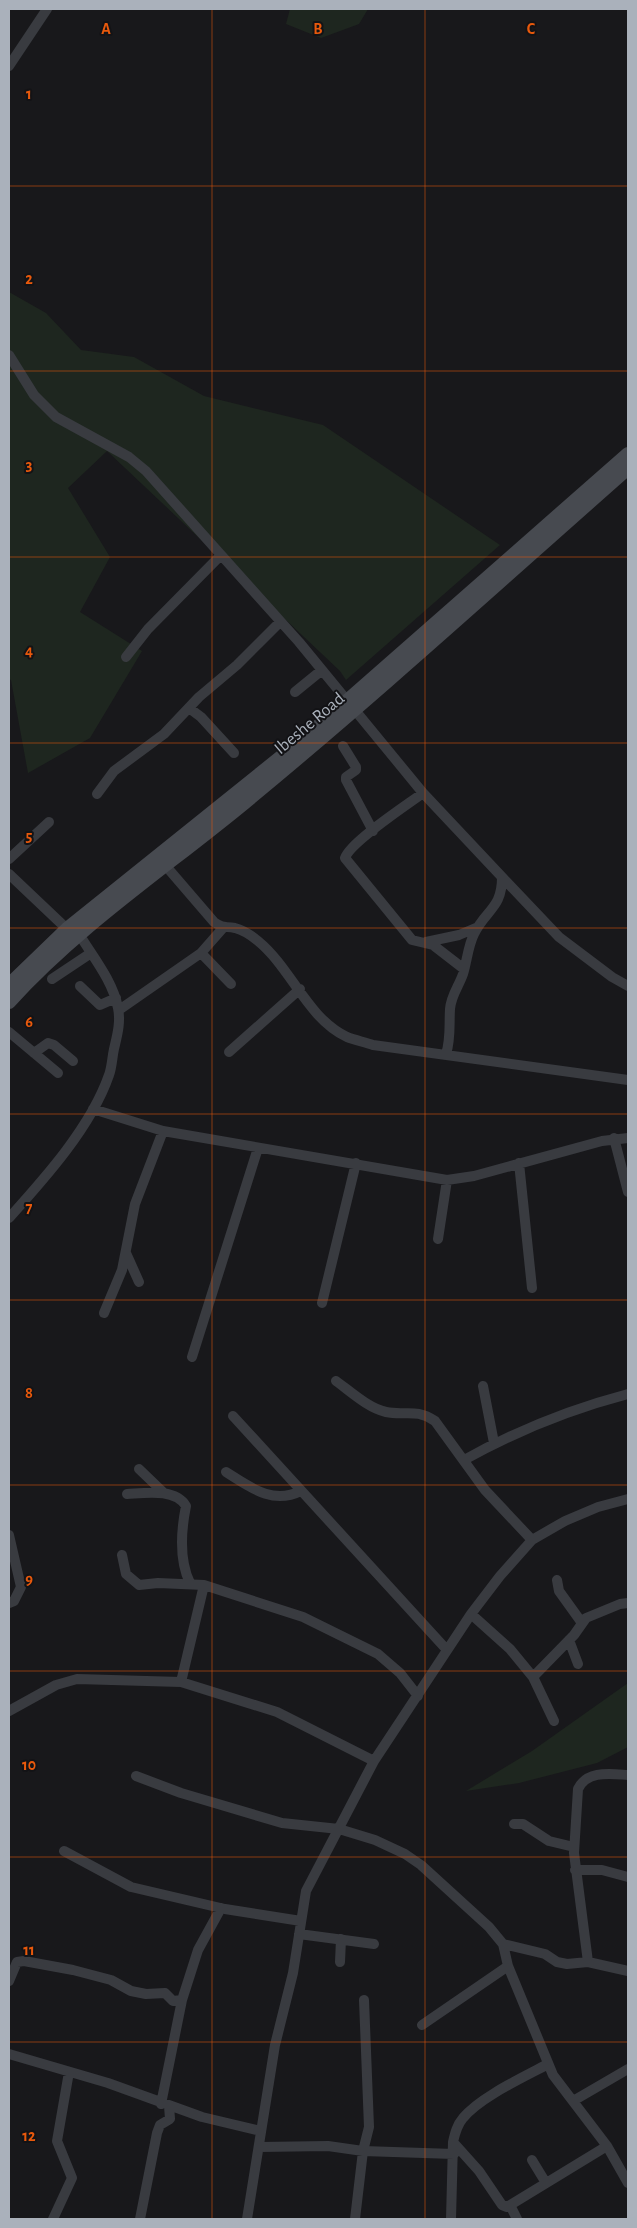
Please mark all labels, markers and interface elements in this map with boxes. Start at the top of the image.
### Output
text: A [101,21,111,37]
text: B [313,21,323,37]
text: C [527,21,536,37]
text: 1 [26,86,32,102]
text: 2 [25,271,33,287]
text: 3 [26,457,33,473]
text: 4 [25,643,33,659]
street label: Ibeshe Road [271,689,348,758]
text: 5 [26,828,33,844]
text: 6 [25,1014,33,1030]
text: 7 [26,1200,33,1216]
text: 8 [25,1385,33,1401]
text: 9 [25,1571,33,1587]
text: 10 [22,1757,36,1773]
text: 11 [23,1942,35,1958]
text: 12 [22,2128,36,2144]

